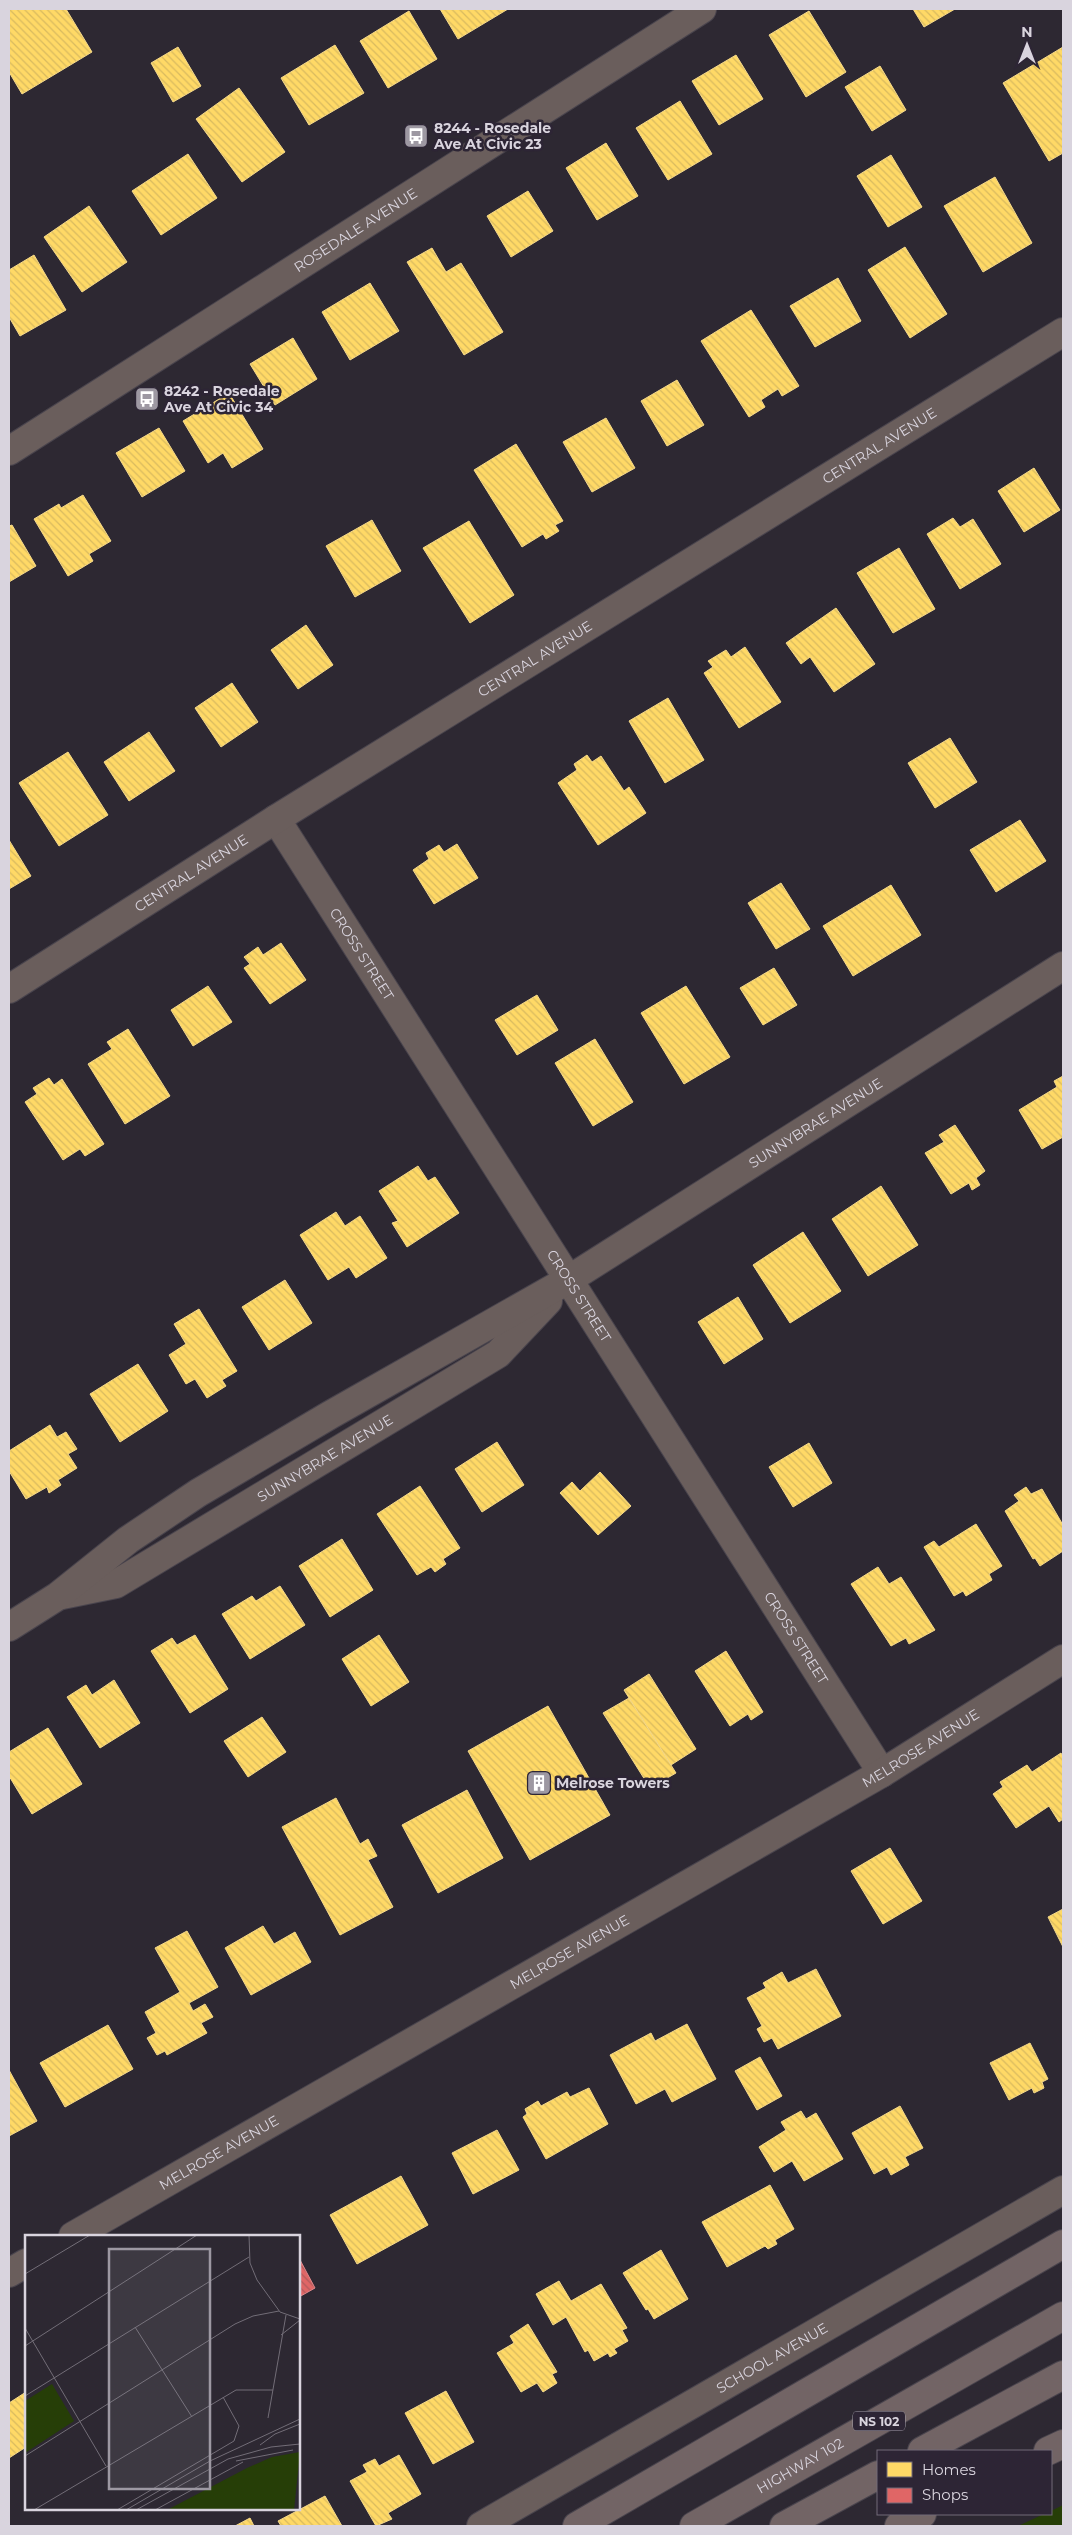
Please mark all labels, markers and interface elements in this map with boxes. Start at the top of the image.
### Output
north arrow [1002,20,1052,70]
text: N [1021,23,1033,41]
place label: 8244 - Rosedale Ave At Civic 23 [433,119,551,153]
bus stop icon: 8244 - Rosedale Ave At Civic 23 [403,123,429,149]
street label: ROSEDALE AVENUE [290,184,421,276]
place label: 8242 - Rosedale Ave At Civic 34 [163,382,280,416]
bus stop icon: 8242 - Rosedale Ave At Civic 34 [134,386,160,412]
street label: CENTRAL AVENUE [819,404,940,488]
street label: CENTRAL AVENUE [474,617,595,701]
street label: CENTRAL AVENUE [131,830,251,916]
street label: CROSS STREET [326,904,398,1004]
street label: SUNNYBRAE AVENUE [745,1074,886,1172]
street label: CROSS STREET [543,1246,615,1346]
street label: SUNNYBRAE AVENUE [254,1410,396,1506]
street label: CROSS STREET [760,1588,832,1687]
street label: MELROSE AVENUE [859,1705,983,1792]
building icon: Melrose Towers [526,1770,552,1796]
place label: Melrose Towers [556,1774,670,1792]
street label: MELROSE AVENUE [506,1911,632,1993]
street label: MELROSE AVENUE [156,2111,282,2194]
inset map [25,2235,300,2510]
street label: SCHOOL AVENUE [713,2319,831,2397]
road number: NS 102 [853,2412,905,2430]
street label: HIGHWAY 102 [753,2434,847,2497]
legend [877,2450,1052,2515]
text: Homes [922,2460,976,2479]
text: Shops [922,2485,968,2504]

